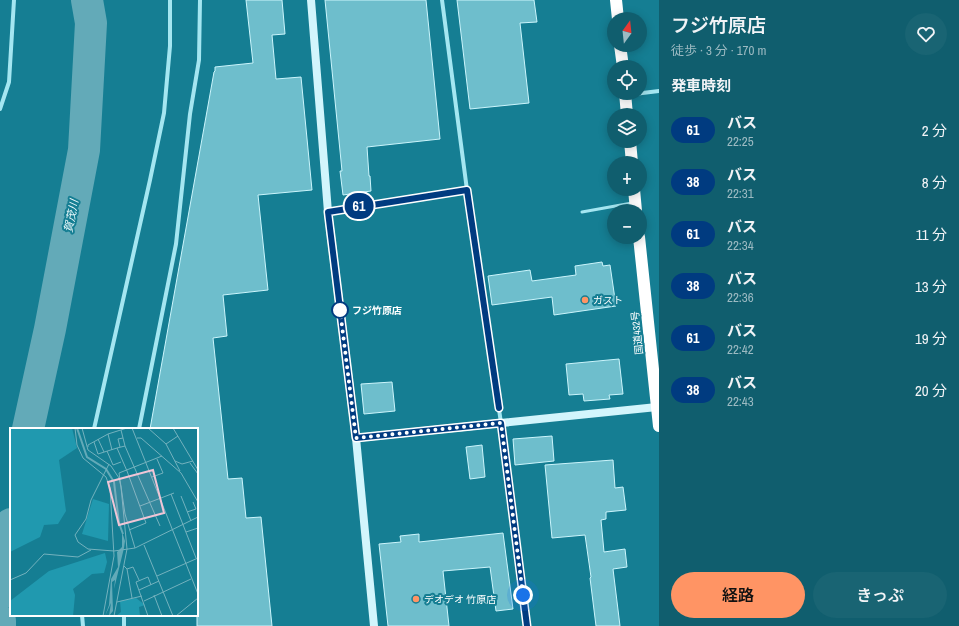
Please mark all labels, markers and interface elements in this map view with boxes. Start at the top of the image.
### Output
north arrow [607,12,647,52]
map controls [607,12,647,244]
text: フジ竹原店 [671,12,766,38]
button: heart [905,13,947,55]
text: 徒歩 · 3 分 · 170 m [671,42,766,59]
button: locate [607,60,647,100]
text: 発車時刻 [671,75,731,96]
button: layers [607,108,647,148]
text: バス [727,112,757,133]
text: 2 分 [922,120,947,141]
text: 61 [687,121,699,139]
text: 22:25 [727,133,754,150]
button: + [607,156,647,196]
text: バス [727,164,757,185]
text: 8 分 [922,172,947,193]
text: 38 [687,173,699,191]
text: 22:31 [727,185,754,202]
line badge: 61 [341,193,377,219]
water label: 賀茂川 [61,197,81,234]
text: 61 [353,197,365,215]
button: − [607,204,647,244]
text: バス [727,216,757,237]
text: 11 分 [916,224,947,245]
text: 61 [687,225,699,243]
text: 22:34 [727,237,754,254]
text: バス [727,268,757,289]
text: 13 分 [915,276,947,297]
text: 38 [687,277,699,295]
text: 22:36 [727,289,754,306]
place label: ガスト [593,294,623,307]
marker: ガスト [580,295,590,305]
marker: フジ竹原店 [331,301,349,319]
place label: フジ竹原店 [352,304,402,317]
street label: 国道432号 [628,311,646,355]
text: バス [727,320,757,341]
text: 19 分 [915,328,947,349]
text: 61 [687,329,699,347]
text: 22:42 [727,341,754,358]
text: バス [727,372,757,393]
text: 20 分 [915,380,947,401]
text: 38 [687,381,699,399]
text: 22:43 [727,393,754,410]
inset map [10,428,198,616]
button: 経路 [671,572,805,618]
button: きっぷ [813,572,947,618]
your location [513,585,533,605]
place label: デオデオ 竹原店 [424,593,496,606]
marker: デオデオ 竹原店 [411,594,421,604]

